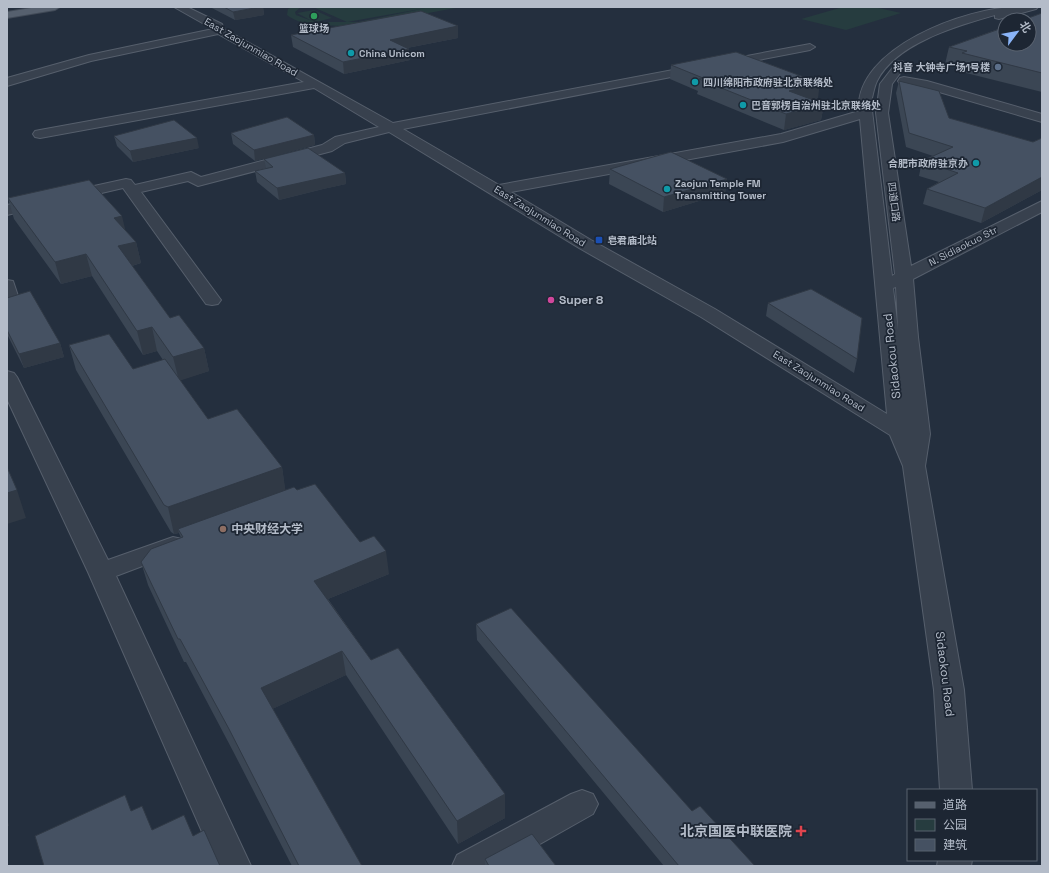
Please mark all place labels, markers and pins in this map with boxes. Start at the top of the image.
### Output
marker: 篮球场 [309,11,319,21]
place label: 篮球场 [299,22,329,35]
place label: China Unicom [359,47,425,60]
marker: China Unicom [346,48,356,58]
place label: 抖音 大钟寺广场1号楼 [893,61,990,74]
marker: 抖音 大钟寺广场1号楼 [993,62,1003,72]
place label: 四川绵阳市政府驻北京联络处 [703,76,833,89]
marker: 四川绵阳市政府驻北京联络处 [690,77,700,87]
place label: 巴音郭楞自治州驻北京联络处 [751,99,881,112]
marker: 巴音郭楞自治州驻北京联络处 [738,100,748,110]
place label: 合肥市政府驻京办 [888,157,968,170]
marker: 合肥市政府驻京办 [971,158,981,168]
place label: Zaojun Temple FM Transmitting Tower [675,177,766,202]
marker: Zaojun Temple FM Transmitting Tower [662,184,672,194]
place label: 皂君庙北站 [607,234,657,247]
marker: 皂君庙北站 [594,235,604,245]
place label: Super 8 [559,292,603,308]
marker: Super 8 [546,295,556,305]
place label: 中央财经大学 [231,521,303,537]
marker: 中央财经大学 [218,524,228,534]
place label: 北京国医中联医院 [680,822,792,840]
marker: 北京国医中联医院 [795,825,807,837]

